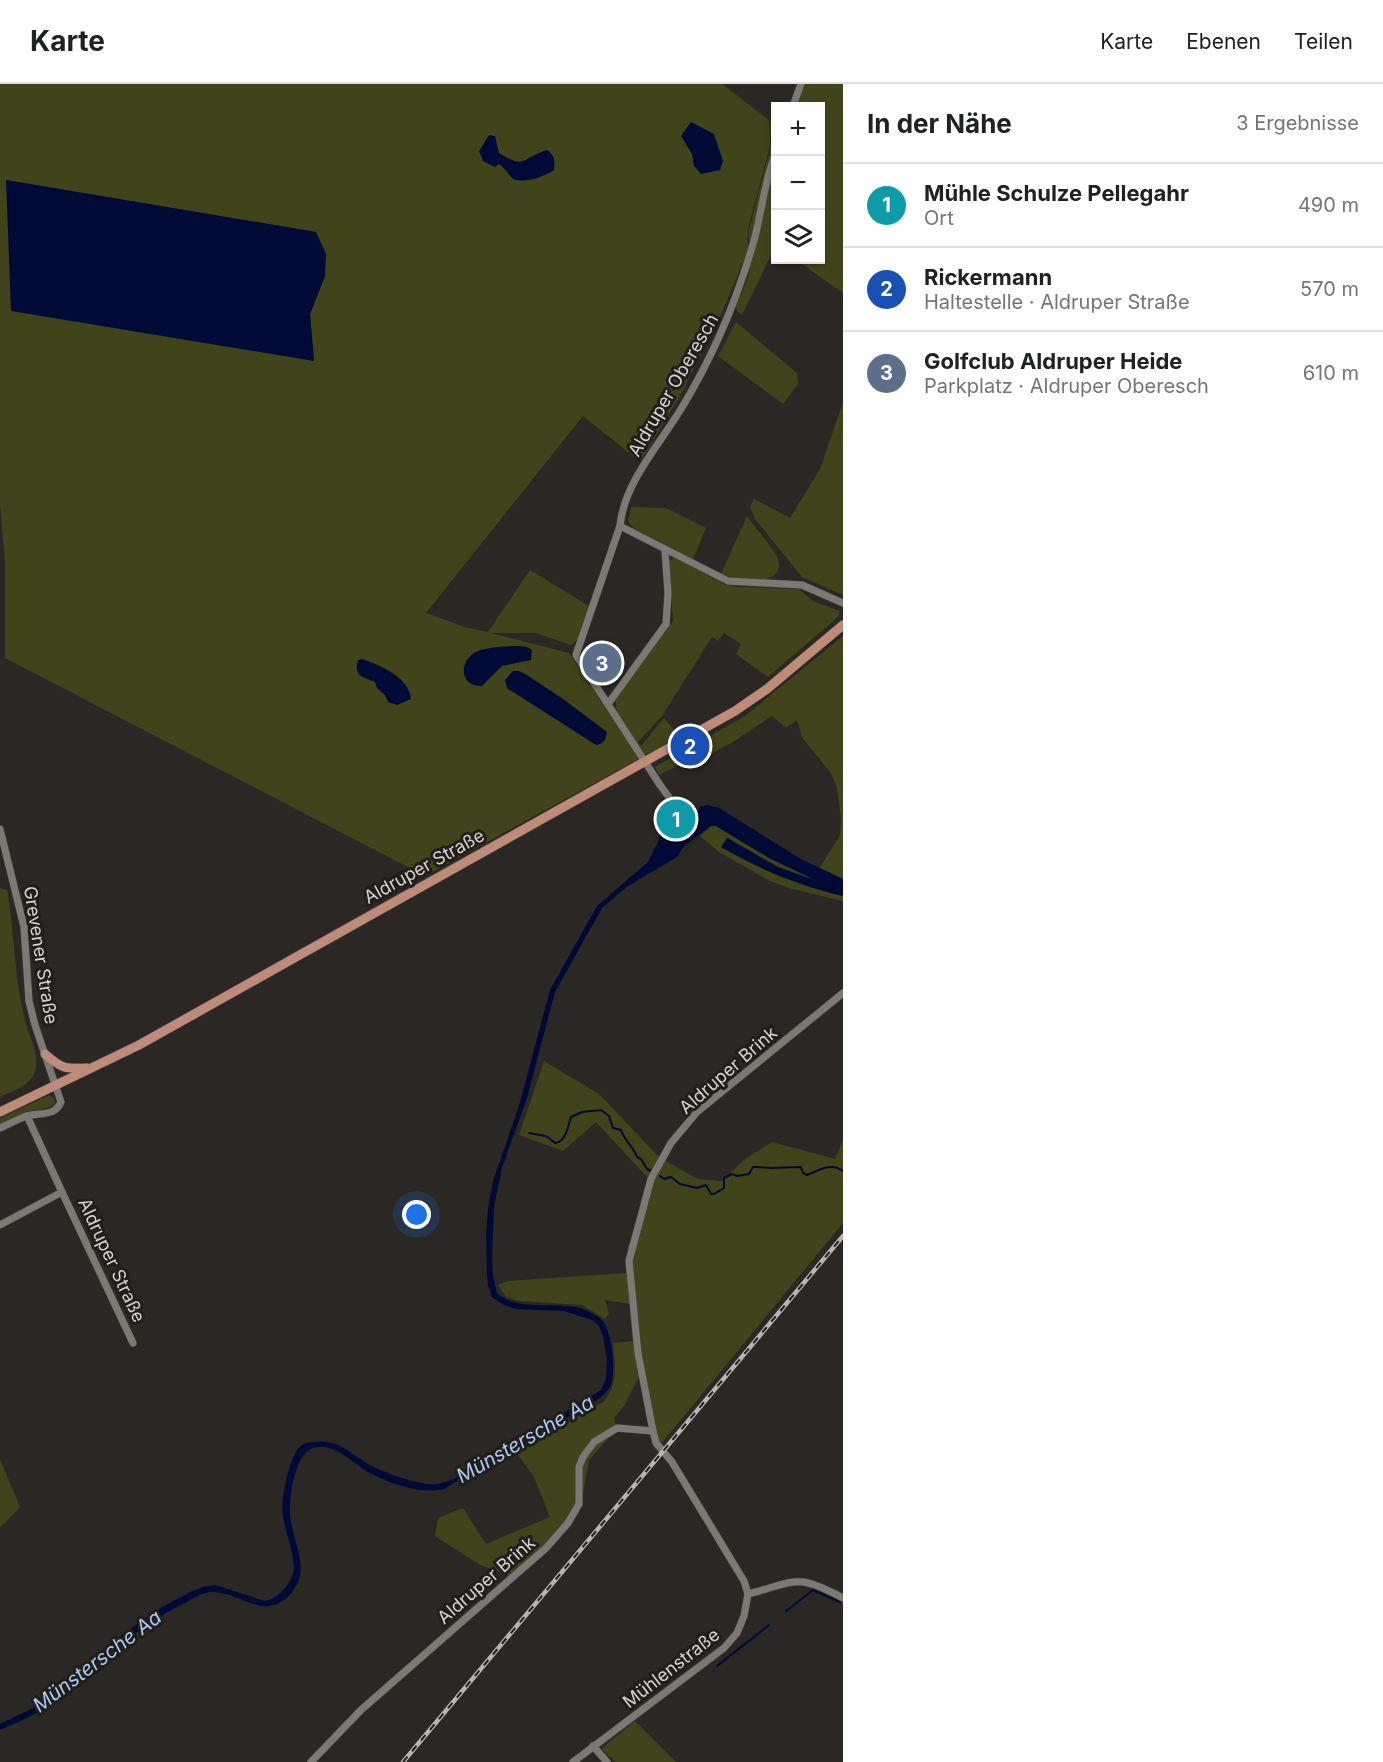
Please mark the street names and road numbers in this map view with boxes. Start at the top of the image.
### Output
street label: Aldruper Oberesch [624,310,722,460]
street label: Aldruper Straße [360,824,488,908]
street label: Grevener Straße [20,885,62,1025]
street label: Aldruper Brink [675,1022,781,1118]
street label: Aldruper Straße [74,1195,150,1325]
street label: Aldruper Brink [433,1532,539,1628]
street label: Mühlenstraße [618,1624,724,1712]

